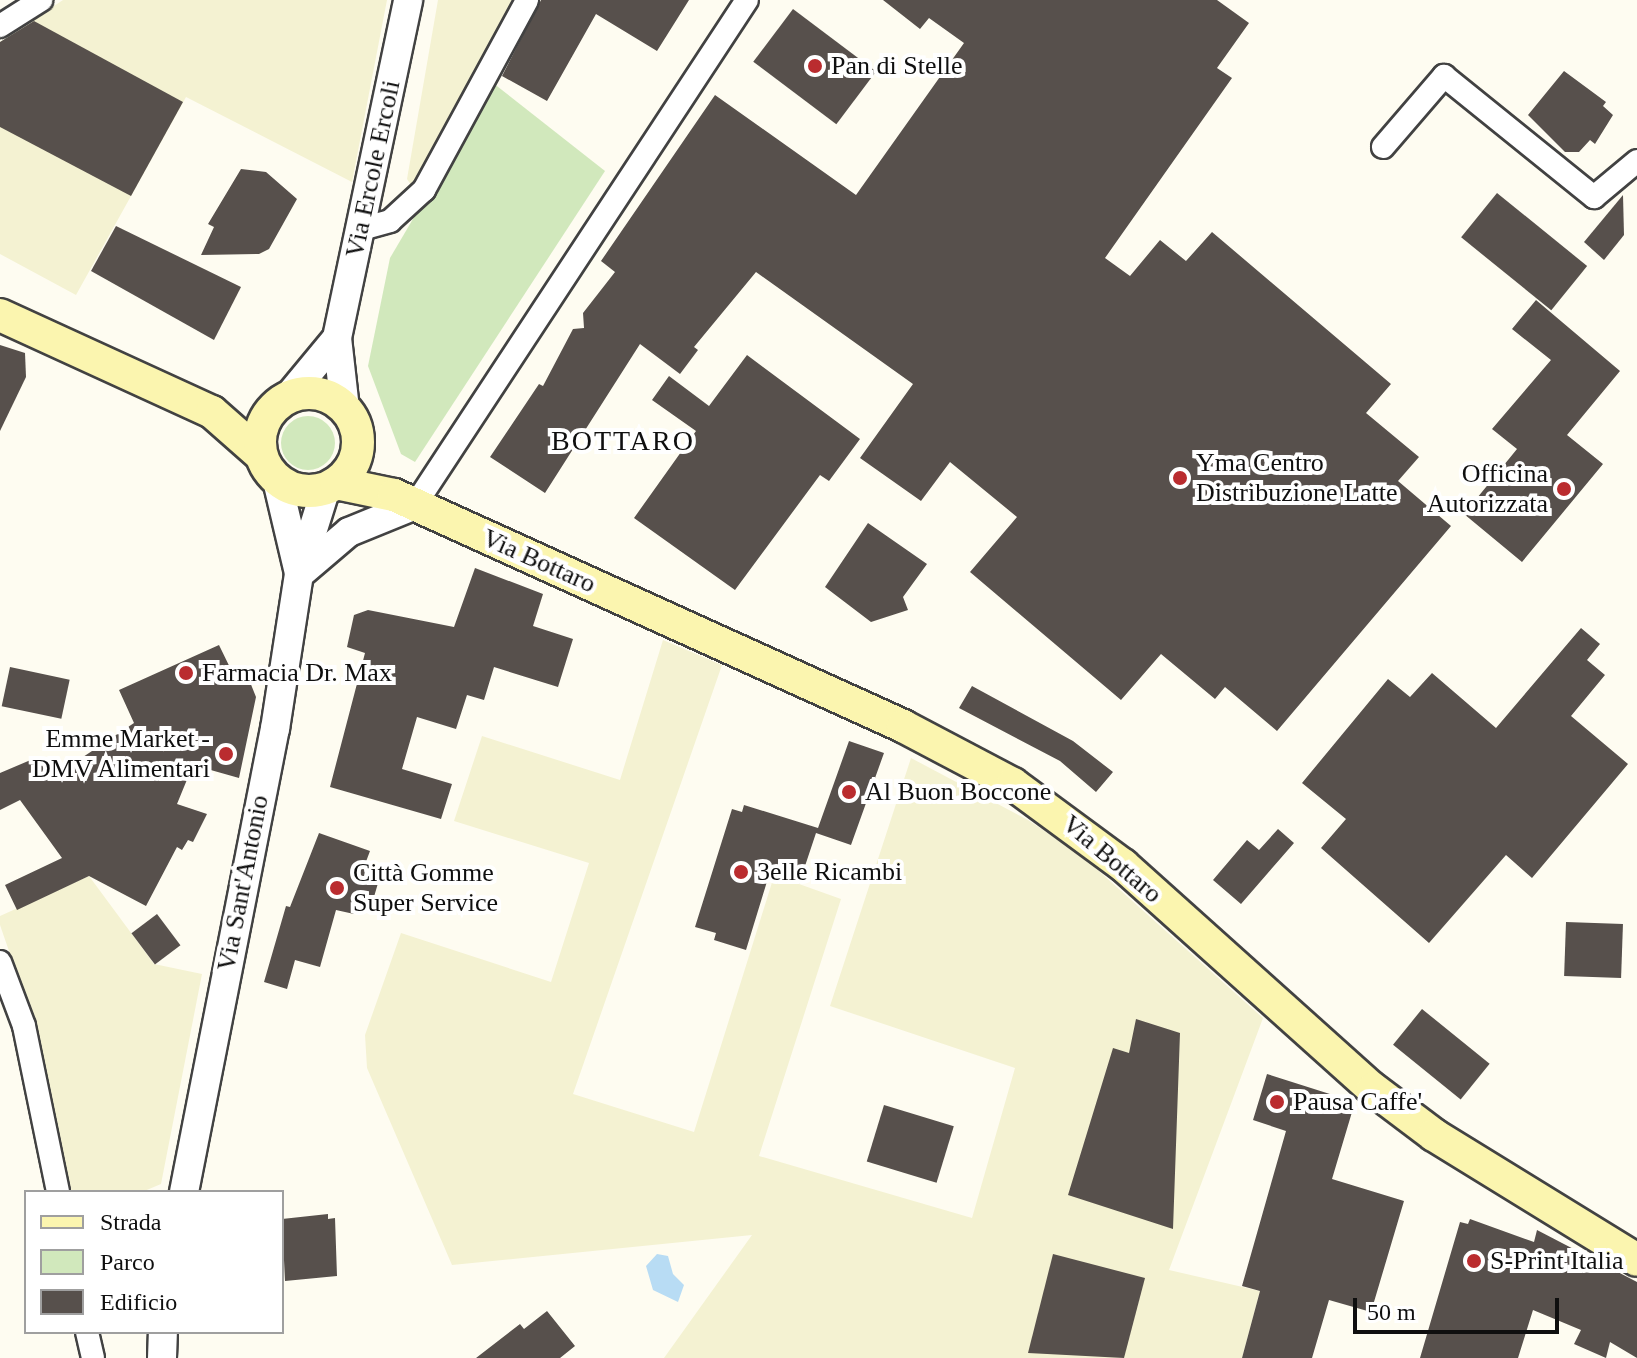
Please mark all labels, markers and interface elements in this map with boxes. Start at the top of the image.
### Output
place label: Pan di Stelle [831,50,962,82]
marker: Pan di Stelle [806,57,824,75]
street label: Via Ercole Ercoli [339,78,407,260]
district label: BOTTARO [551,424,695,458]
place label: Yma Centro Distribuzione Latte [1196,447,1397,508]
place label: Officina Autorizzata [1427,458,1548,520]
marker: Yma Centro Distribuzione Latte [1171,469,1189,487]
marker: Officina Autorizzata [1555,480,1573,498]
street label: Via Bottaro [478,522,600,600]
place label: Farmacia Dr. Max [202,657,392,689]
marker: Farmacia Dr. Max [177,664,195,682]
place label: Emme Market - DMV Alimentari [30,723,210,784]
marker: Emme Market - DMV Alimentari [217,745,235,763]
place label: Al Buon Boccone [865,776,1051,808]
marker: Al Buon Boccone [840,783,858,801]
street label: Via Sant'Antonio [211,792,275,974]
street label: Via Bottaro [1056,808,1168,910]
place label: 3elle Ricambi [757,856,902,888]
place label: Città Gomme Super Service [353,857,498,918]
marker: 3elle Ricambi [732,863,750,881]
marker: Città Gomme Super Service [328,879,346,897]
place label: Pausa Caffe' [1293,1086,1422,1118]
marker: Pausa Caffe' [1268,1093,1286,1111]
legend [24,1190,284,1334]
text: Strada [100,1209,161,1235]
place label: S-Print Italia [1490,1245,1624,1277]
text: Parco [100,1249,155,1275]
marker: S-Print Italia [1465,1252,1483,1270]
scale bar [1357,1282,1563,1332]
text: Edificio [100,1289,177,1315]
text: 50 m [1367,1299,1416,1325]

